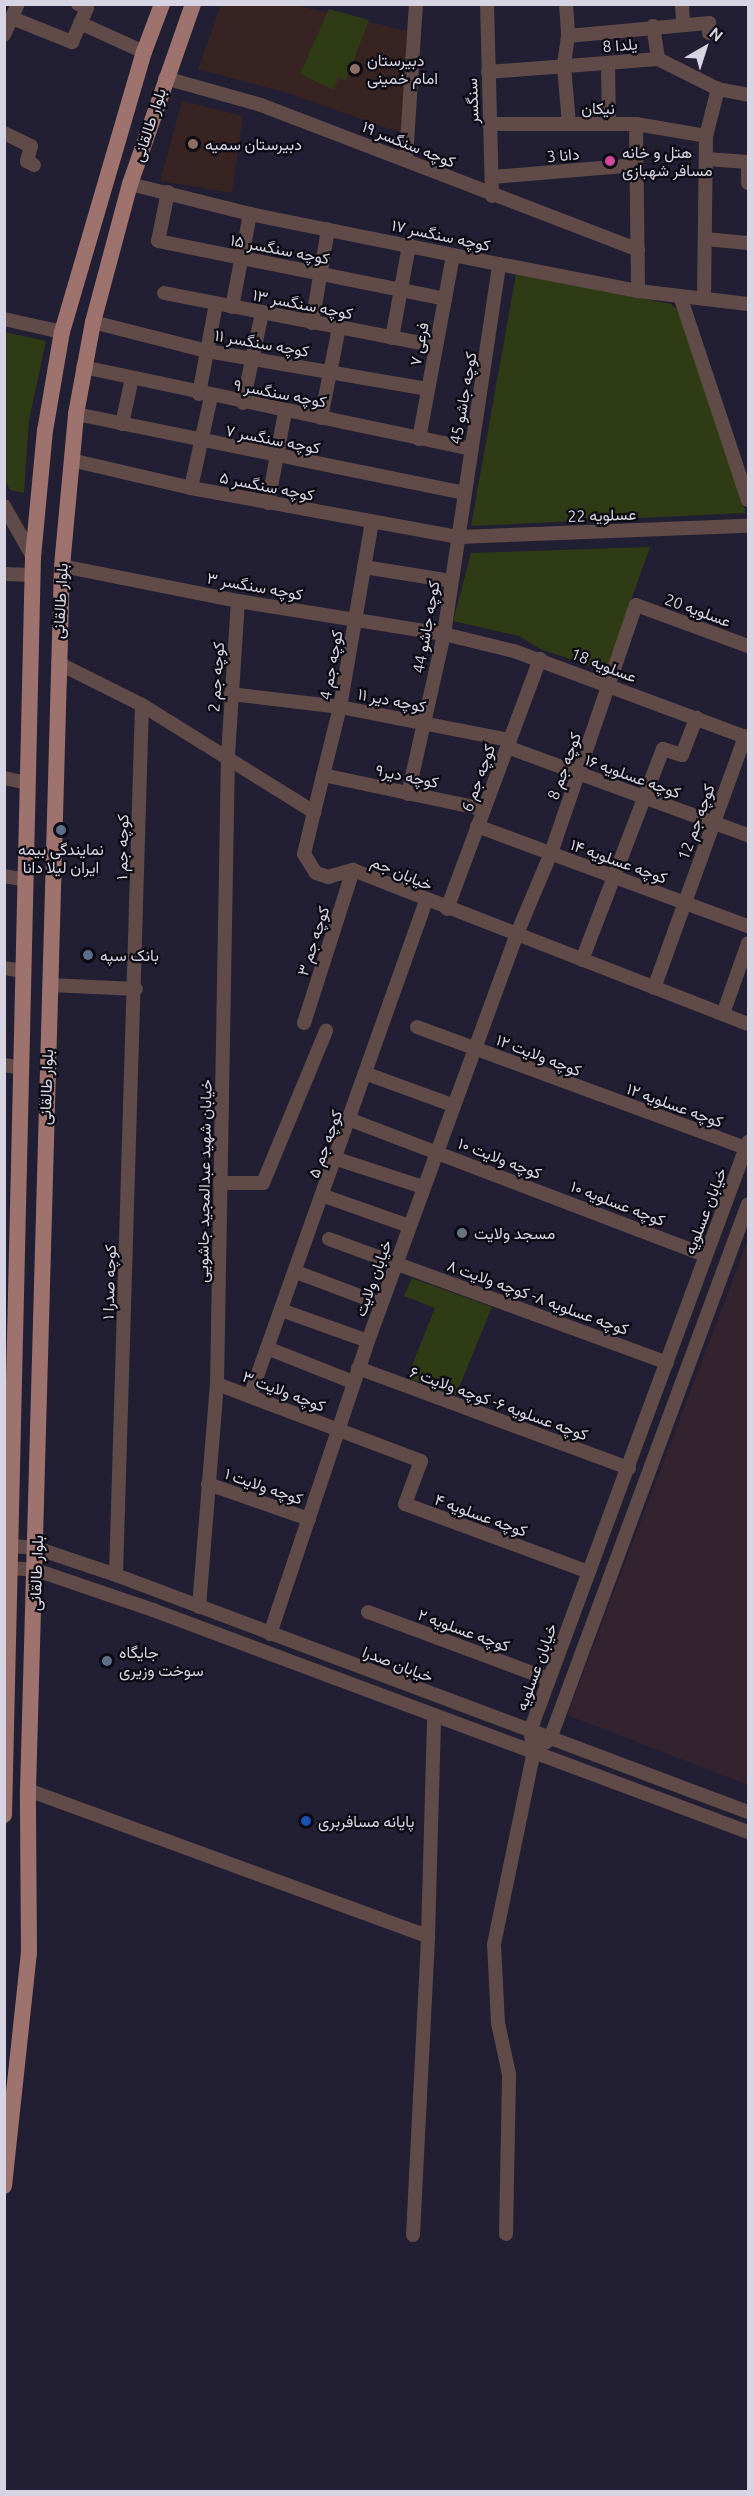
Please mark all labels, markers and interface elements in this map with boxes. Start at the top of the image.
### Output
north arrow [675,18,735,78]
text: N [706,23,727,45]
street label: یلدا 8 [602,34,638,56]
place label: دبیرستان امام خمینی [367,50,438,88]
marker: دبیرستان امام خمینی [348,62,362,76]
street label: سنگسر [462,78,482,124]
street label: بلوار طالقانی [128,86,170,164]
street label: نیکان [581,98,615,118]
street label: کوچه سنگسر ۱۹ [360,117,458,171]
place label: دبیرستان سمیه [205,134,302,154]
marker: دبیرستان سمیه [186,137,200,151]
place label: هتل و خانه مسافر شهبازی [622,142,712,180]
street label: دانا 3 [546,144,580,166]
marker: هتل و خانه مسافر شهبازی [603,154,617,168]
street label: کوچه سنگسر ۱۷ [390,215,492,255]
street label: کوچه سنگسر ۱۵ [229,230,331,268]
street label: کوچه سنگسر ۱۳ [251,285,355,323]
street label: فرعی ۷ [405,321,433,367]
street label: کوچه سنگسر ۱۱ [213,325,311,361]
street label: کوچه جاشو 45 [445,350,481,446]
street label: کوچه سنگسر ۹ [232,375,328,411]
street label: کوچه سنگسر ۷ [224,420,322,458]
street label: کوچه سنگسر ۵ [218,467,316,505]
street label: عسلویه 22 [567,504,637,526]
street label: بلوار طالقانی [48,563,72,639]
street label: کوچه سنگسر ۳ [206,568,304,604]
street label: کوچه جاشو 44 [408,579,444,675]
street label: عسلویه 20 [662,589,734,631]
street label: کوچه جم 4 [315,629,347,701]
street label: کوچه جم 2 [204,641,228,713]
street label: عسلویه 18 [568,644,640,686]
street label: کوچه دیر ۱۱ [356,684,428,716]
street label: کوچه جم 8 [543,730,585,802]
street label: کوچه جم 6 [457,742,499,814]
street label: کوچه عسلویه ۱۶ [583,750,683,802]
street label: کوچه دیر۹ [374,760,440,792]
street label: کوچه جم 12 [673,781,719,863]
street label: کوچه جم ۱ [112,814,132,880]
marker: نمایندگی بیمه ایران لیلا دانا [54,823,68,837]
street label: کوچه عسلویه ۱۴ [568,835,670,887]
place label: نمایندگی بیمه ایران لیلا دانا [18,839,104,877]
street label: خیابان جم [368,851,436,895]
street label: کوچه جم ۳ [293,904,333,978]
place label: بانک سپه [100,945,159,965]
marker: بانک سپه [81,948,95,962]
street label: کوچه ولایت ۱۲ [494,1030,584,1080]
street label: بلوار طالقانی [35,1049,57,1125]
street label: خیابان شهید عبدالمجید جاشویی [193,1079,215,1283]
street label: کوچه عسلویه ۱۲ [624,1079,726,1131]
street label: کوچه جم ۵ [304,1107,346,1181]
street label: کوچه ولایت ۱۰ [455,1133,545,1183]
street label: خیابان عسلویه [680,1165,730,1257]
street label: کوچه عسلویه ۱۰ [568,1176,668,1230]
place label: مسجد ولایت [474,1223,555,1243]
marker: مسجد ولایت [455,1226,469,1240]
street label: خیابان ولایت [350,1237,396,1319]
street label: کوچه صدرا ۱ [98,1244,120,1320]
street label: کوچه عسلویه ۸- کوچه ولایت ۸ [445,1255,631,1339]
street label: کوچه عسلویه ۶- کوچه ولایت ۶ [407,1362,591,1444]
street label: کوچه ولایت ۳ [240,1366,328,1416]
street label: کوچه ولایت ۱ [222,1464,306,1508]
street label: کوچه عسلویه ۴ [432,1489,530,1541]
street label: بلوار طالقانی [25,1535,47,1611]
street label: کوچه عسلویه ۲ [415,1605,513,1655]
street label: خیابان عسلویه [511,1621,561,1713]
place label: جایگاه سوخت وزیری [119,1642,204,1680]
street label: خیابان صدرا [360,1642,436,1686]
marker: جایگاه سوخت وزیری [100,1654,114,1668]
place label: پایانه مسافربری [318,1811,414,1831]
marker: پایانه مسافربری [299,1814,313,1828]

